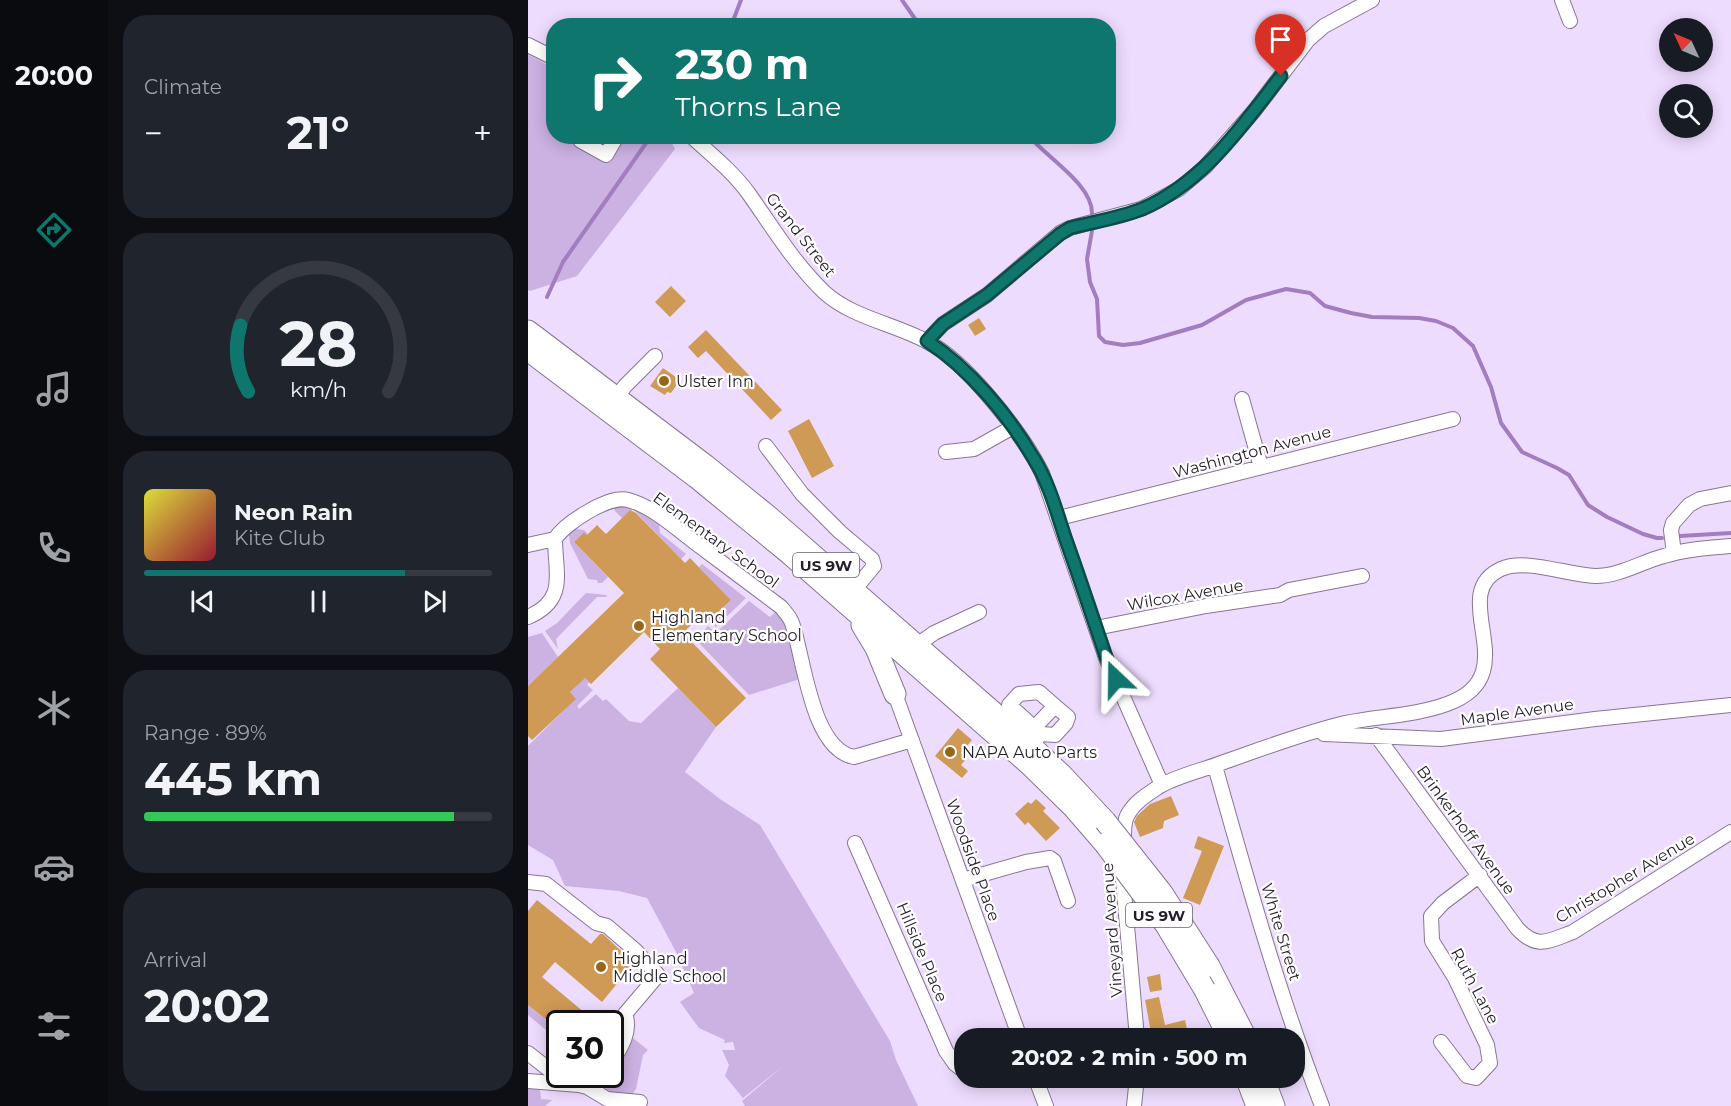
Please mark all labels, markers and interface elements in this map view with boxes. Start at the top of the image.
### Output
pin [1255,14,1306,76]
north arrow [1659,18,1713,72]
map controls [1659,18,1713,138]
icon: arrive [1264,23,1297,56]
text: 230 m [675,38,809,90]
icon: right [576,42,654,120]
text: 20:00 [15,59,93,92]
text: Climate [144,75,222,99]
button: search [1659,84,1713,138]
text: Thorns Lane [675,90,841,123]
text: 21° [286,105,350,160]
text: − [144,113,163,153]
text: + [473,113,492,153]
street label: Grand Street [762,189,840,281]
icon: directions [33,209,75,251]
text: 28 [279,306,357,382]
icon: music [33,368,75,410]
place label: Ulster Inn [676,372,754,391]
marker: Ulster Inn [657,374,671,388]
text: km/h [289,376,347,402]
street label: Washington Avenue [1171,422,1333,482]
street label: Elementary School [649,488,783,592]
text: Neon Rain [234,499,353,526]
text: Kite Club [234,526,325,550]
icon: phone [33,527,75,569]
road number: US 9W [793,553,859,577]
street label: Wilcox Avenue [1125,575,1245,615]
icon: previous [186,585,219,618]
icon: pause [302,585,335,618]
icon: next [418,585,451,618]
place label: Highland Elementary School [651,608,802,645]
marker: Highland Elementary School [632,619,646,633]
position arrow [1084,647,1148,711]
icon: climate [33,687,75,729]
street label: Maple Avenue [1459,695,1575,729]
text: Range · 89% [144,721,267,745]
place label: NAPA Auto Parts [962,743,1097,762]
marker: NAPA Auto Parts [943,745,957,759]
text: 445 km [144,751,322,806]
street label: Brinkerhoff Avenue [1413,762,1519,898]
street label: Woodside Place [942,796,1004,924]
street label: Christopher Avenue [1552,829,1698,927]
icon: car [33,846,75,888]
street label: Vineyard Avenue [1098,862,1126,998]
street label: White Street [1257,881,1305,984]
street label: Hillside Place [892,899,952,1005]
road number: US 9W [1126,903,1192,927]
street label: Ruth Lane [1447,945,1503,1027]
text: Arrival [144,948,207,972]
place label: Highland Middle School [613,949,726,986]
marker: Highland Middle School [594,960,608,974]
text: 20:02 [144,978,270,1033]
icon: filters [33,1005,75,1047]
speed limit sign: 30 [546,1010,624,1088]
text: 20:02 · 2 min · 500 m [1011,1044,1248,1071]

